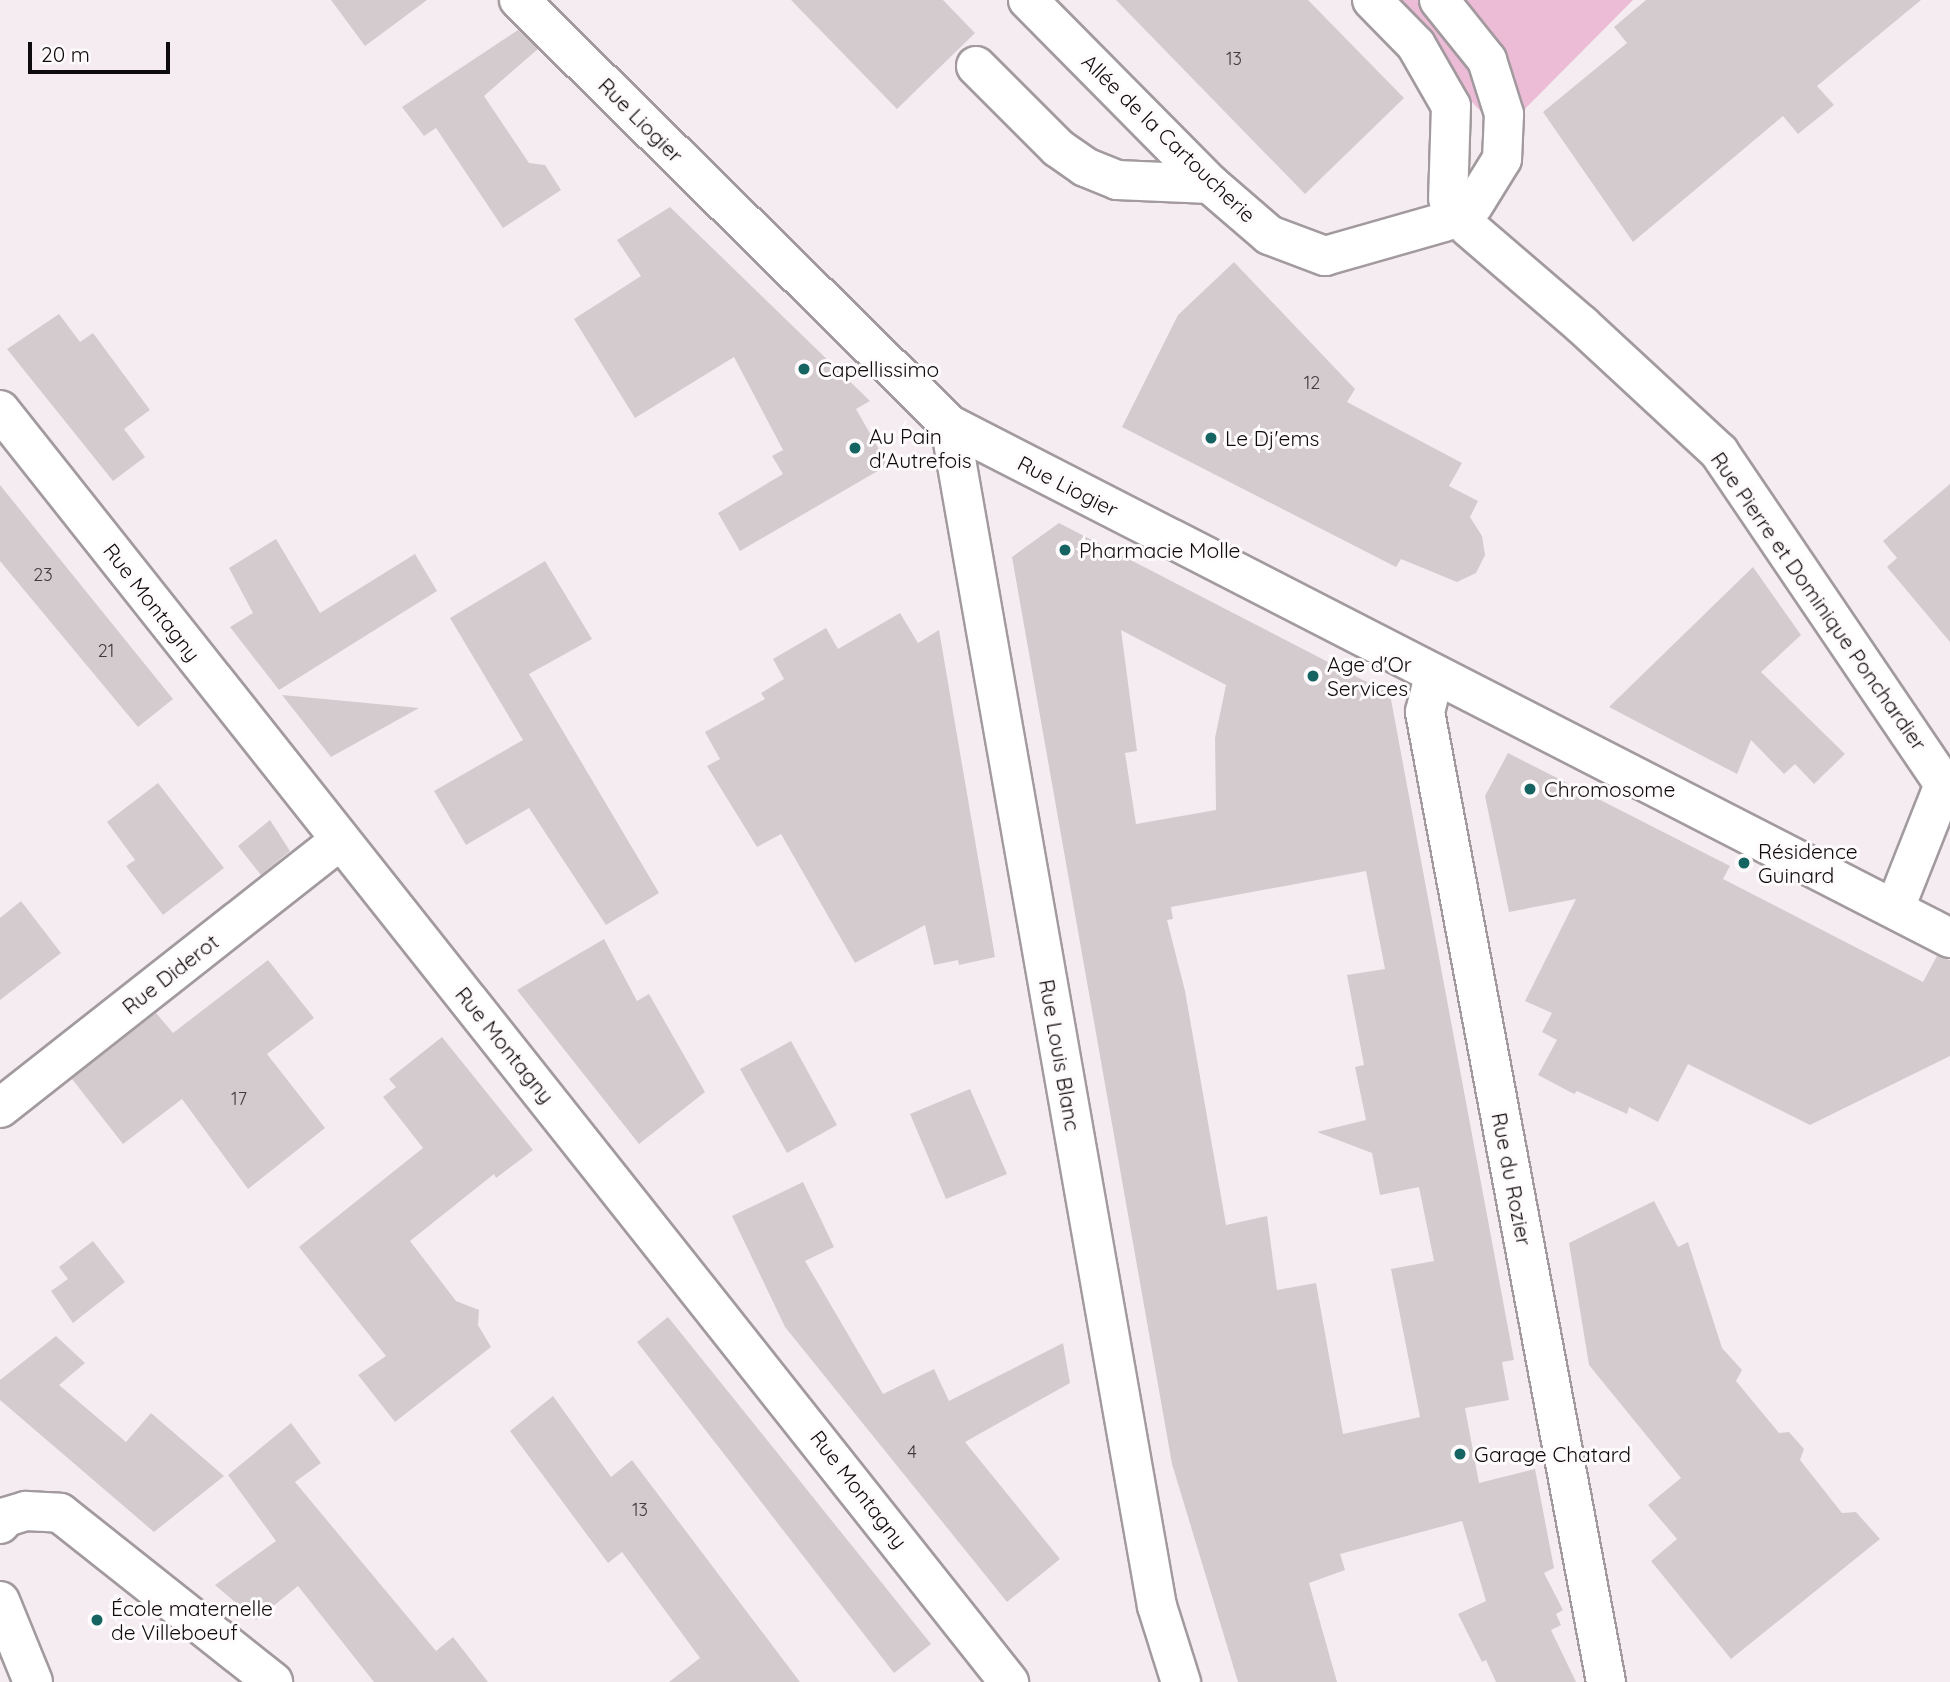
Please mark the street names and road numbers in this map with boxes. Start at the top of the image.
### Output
street label: Allée de la Cartoucherie [1077,49,1261,227]
street label: Rue Liogier [593,72,689,168]
street label: Rue Pierre et Dominique Ponchardier [1706,447,1932,755]
street label: Rue Liogier [1014,450,1122,522]
street label: Rue Montagny [98,538,206,666]
street label: Rue Diderot [117,929,223,1019]
street label: Rue Louis Blanc [1034,977,1086,1133]
street label: Rue Montagny [450,982,560,1108]
street label: Rue du Rozier [1487,1110,1537,1248]
street label: Rue Montagny [805,1425,913,1553]

